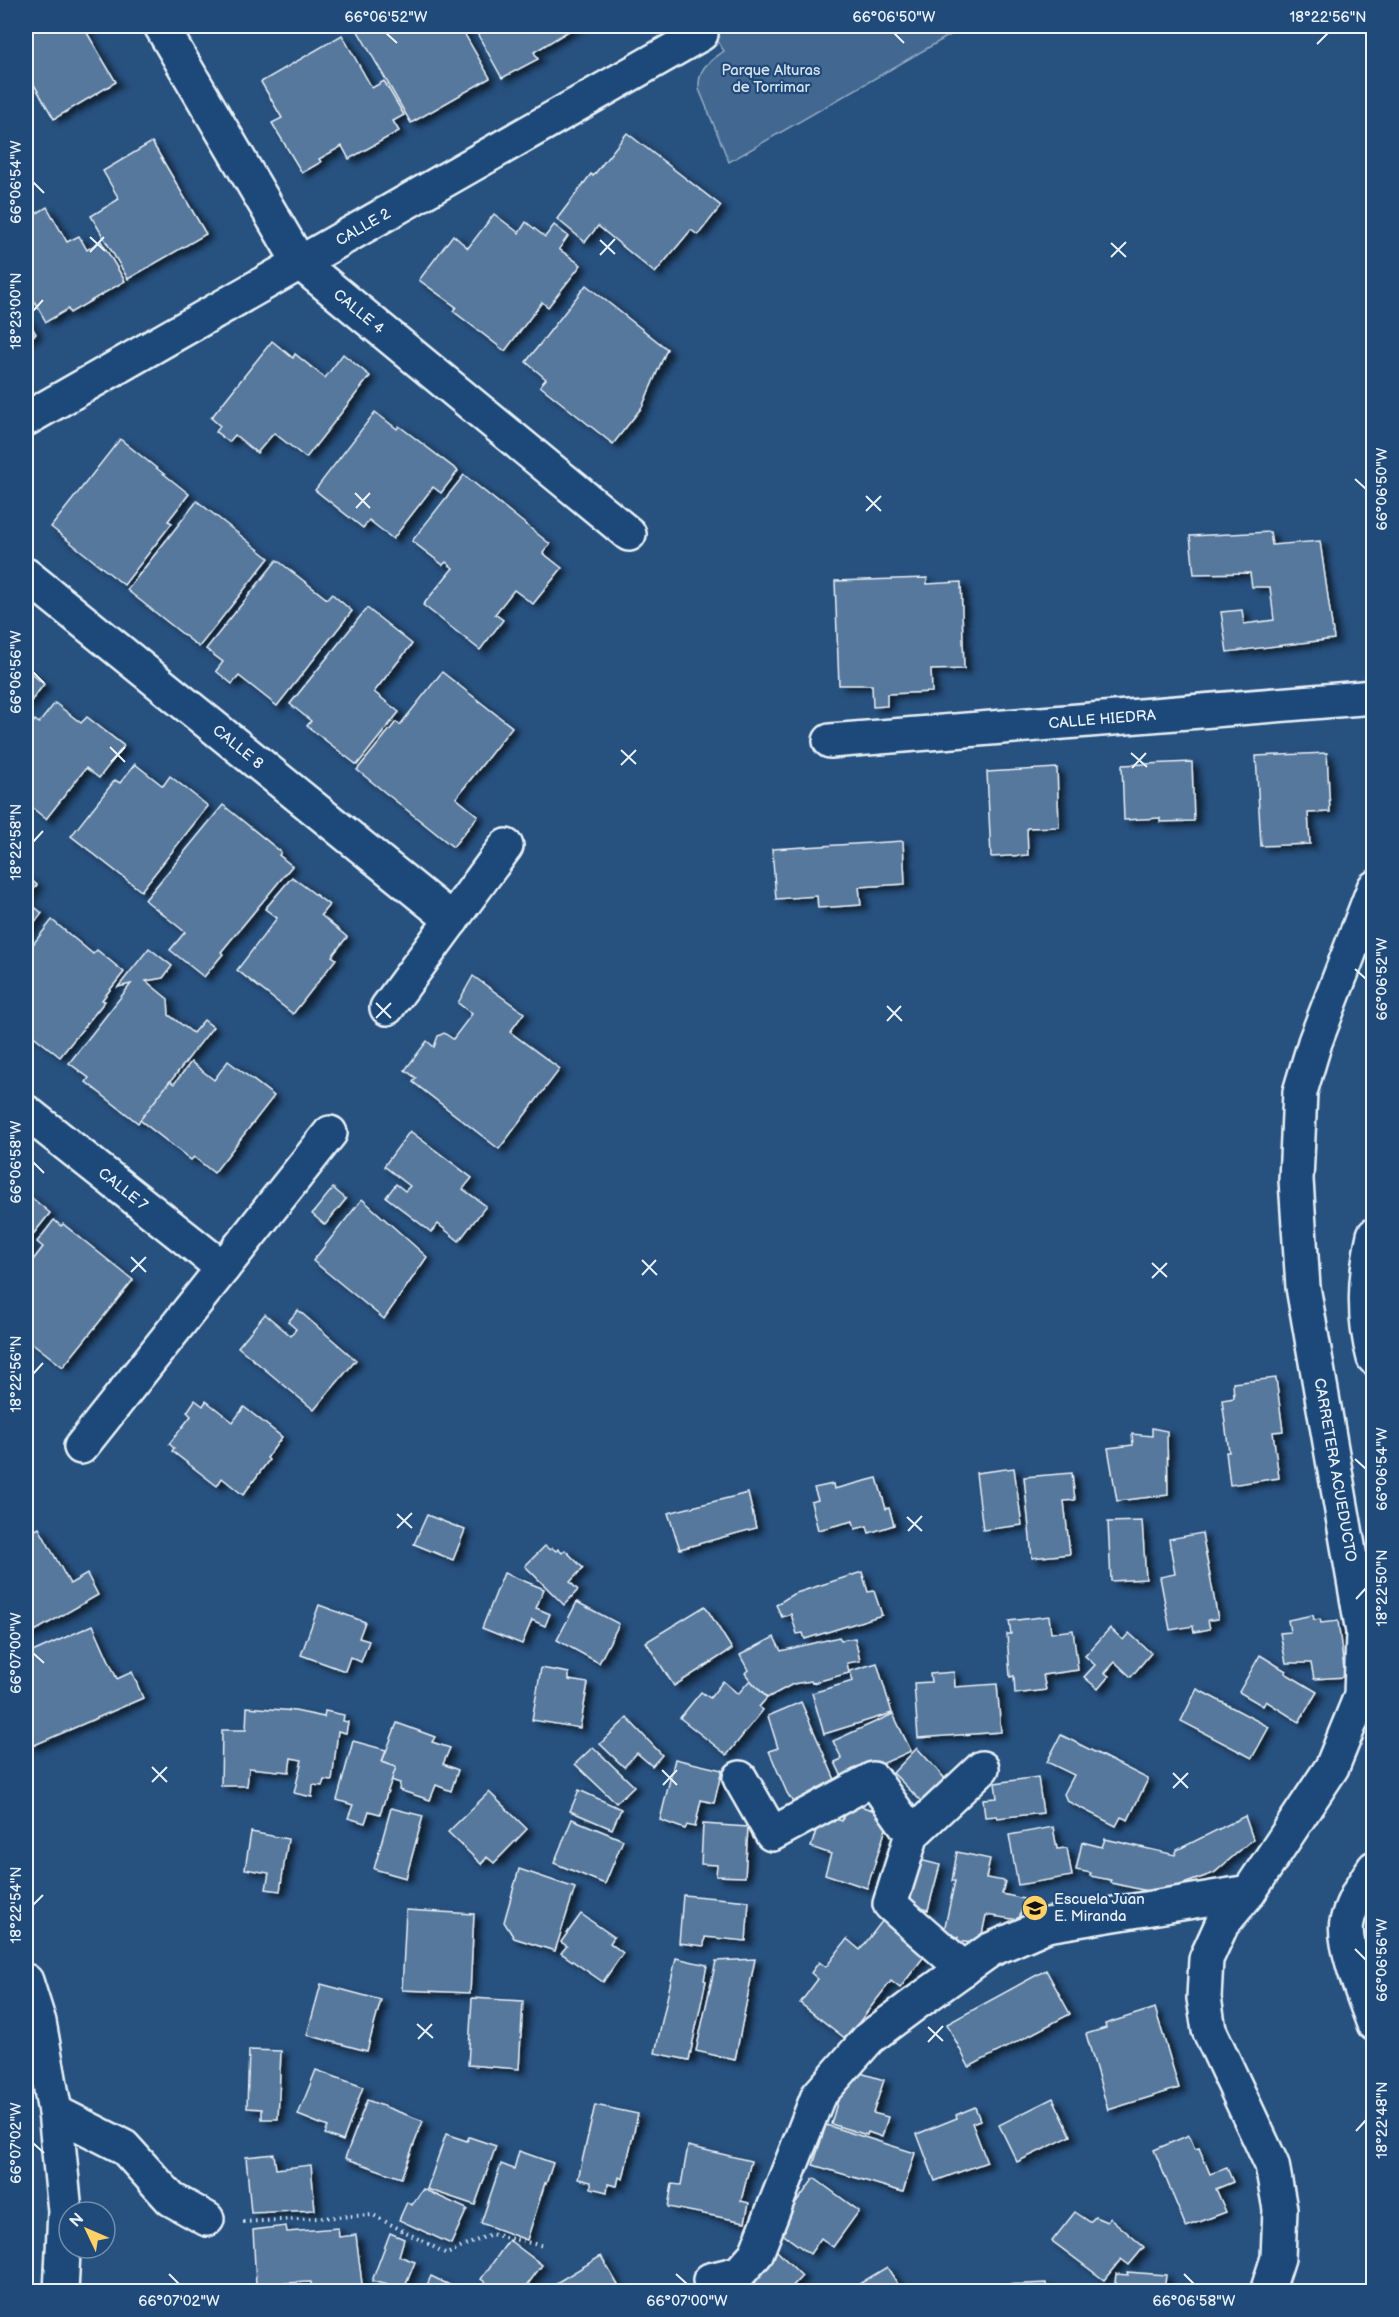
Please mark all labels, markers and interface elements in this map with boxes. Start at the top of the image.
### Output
text: 66°06'52"W [345,8,428,27]
text: 66°06'50"W [853,8,936,27]
text: 18°22'56"N [1289,8,1367,27]
park label: Parque Alturas de Torrimar [722,61,821,97]
text: 66°06'54"W [7,140,26,224]
street label: CALLE 2 [332,204,394,250]
text: 18°23'00"N [7,272,26,350]
street label: CALLE 4 [330,285,388,338]
text: 66°06'50"W [1373,447,1392,530]
text: 66°06'56"W [7,630,26,714]
street label: CALLE HIEDRA [1048,705,1157,733]
street label: CALLE 8 [209,721,268,773]
text: 18°22'58"N [7,804,26,880]
text: 66°06'52"W [1373,937,1392,1021]
text: 66°06'58"W [7,1120,26,1203]
street label: CALLE 7 [95,1164,152,1215]
text: 18°22'56"N [7,1335,26,1413]
street label: CARRETERA ACUEDUCTO [1309,1377,1361,1563]
text: 66°06'54"W [1373,1427,1392,1511]
text: 18°22'50"N [1373,1550,1392,1626]
text: 66°07'00"W [7,1612,26,1694]
text: 18°22'54"N [7,1866,26,1944]
place label: Escuela Juan E. Miranda [1054,1890,1145,1926]
school or university icon: Escuela Juan E. Miranda [1020,1893,1050,1923]
text: 66°06'56"W [1373,1918,1392,2002]
text: 18°22'48"N [1373,2081,1392,2159]
text: 66°07'02"W [7,2102,26,2184]
north arrow [57,2200,117,2260]
text: N [66,2210,88,2232]
text: 66°07'02"W [138,2292,220,2311]
text: 66°07'00"W [646,2292,728,2311]
text: 66°06'58"W [1153,2292,1236,2311]

